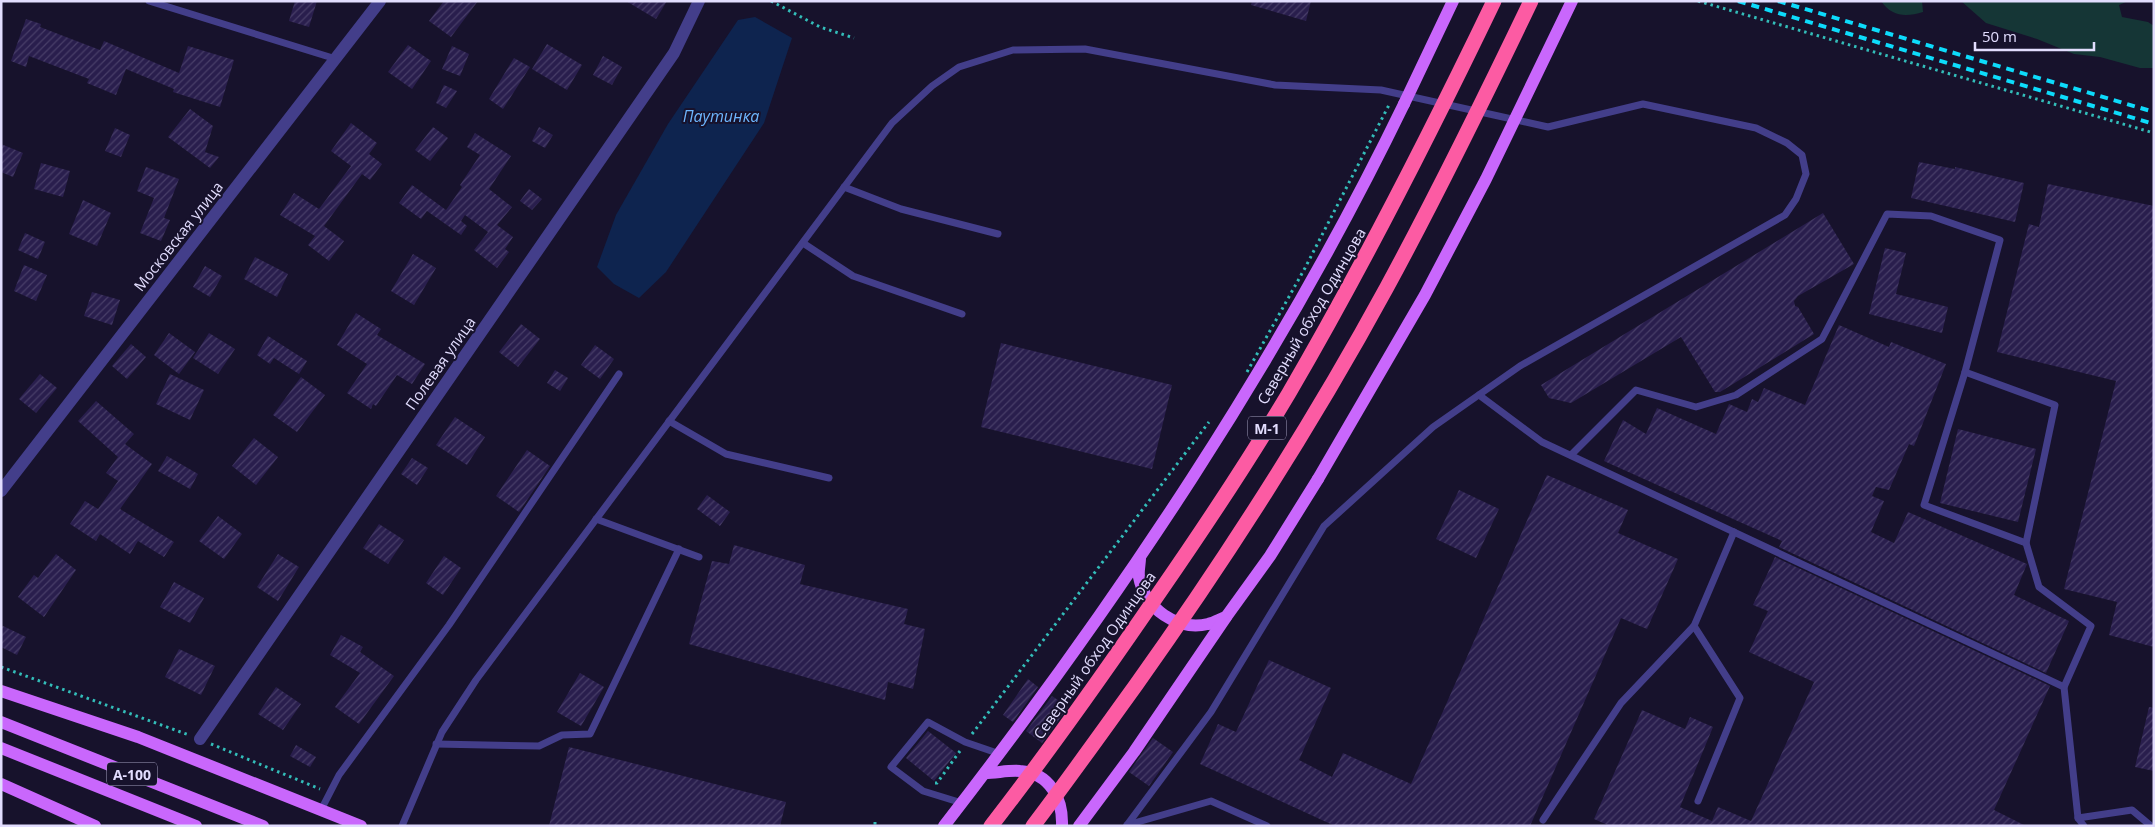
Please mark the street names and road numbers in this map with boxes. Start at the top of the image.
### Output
street label: Московская улица [129,177,227,295]
street label: Северный обход Одинцова [1252,224,1370,408]
street label: Полевая улица [400,312,480,414]
road number: М-1 [1248,416,1286,439]
street label: Северный обход Одинцова [1028,567,1160,743]
road number: А-100 [107,762,157,786]

